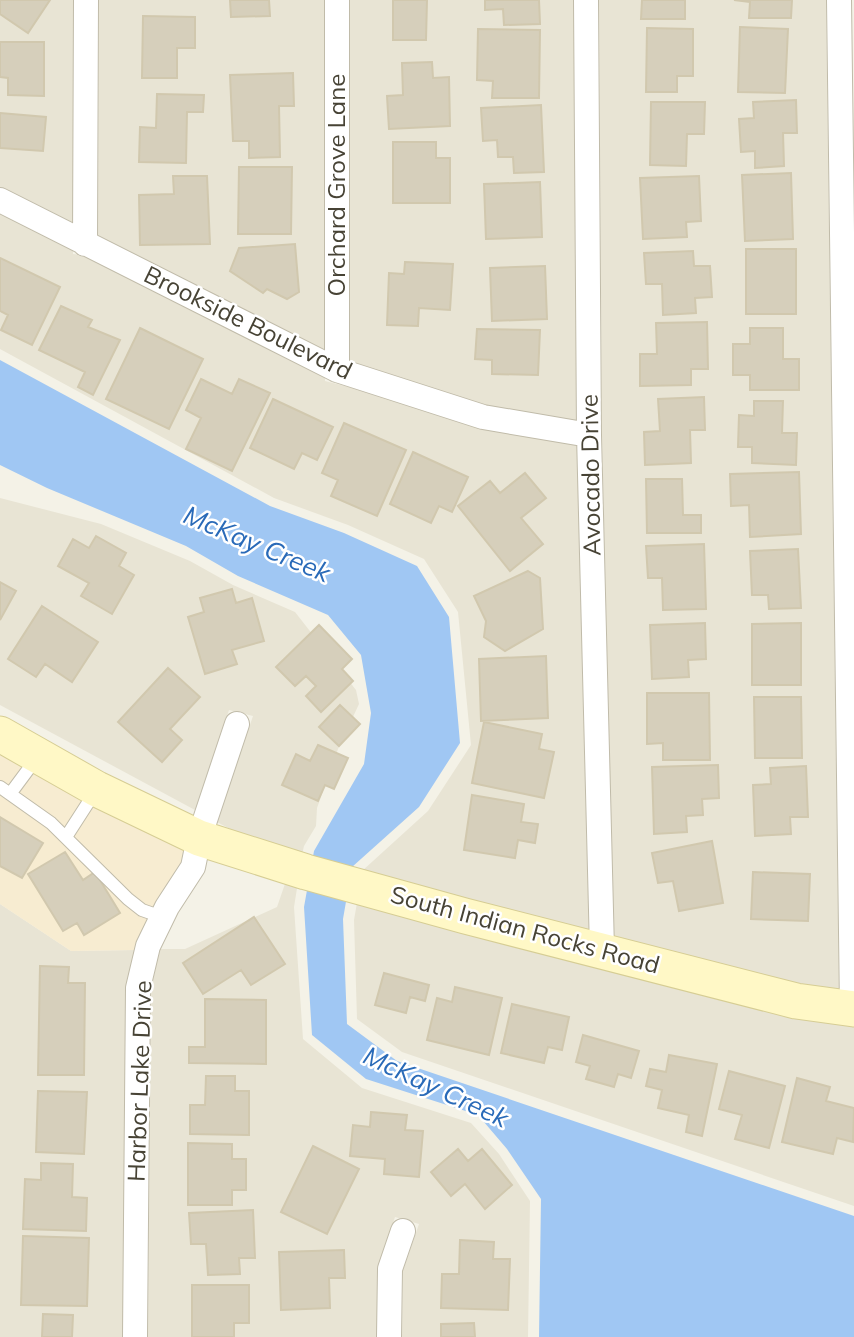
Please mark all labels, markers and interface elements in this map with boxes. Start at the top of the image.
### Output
street label: Orchard Grove Lane [321,74,351,296]
street label: Brookside Boulevard [139,259,358,386]
street label: Avocado Drive [574,394,606,556]
water label: McKay Creek [179,498,336,590]
street label: South Indian Rocks Road [387,879,663,979]
street label: Harbor Lake Drive [120,980,158,1182]
water label: McKay Creek [358,1039,515,1135]

